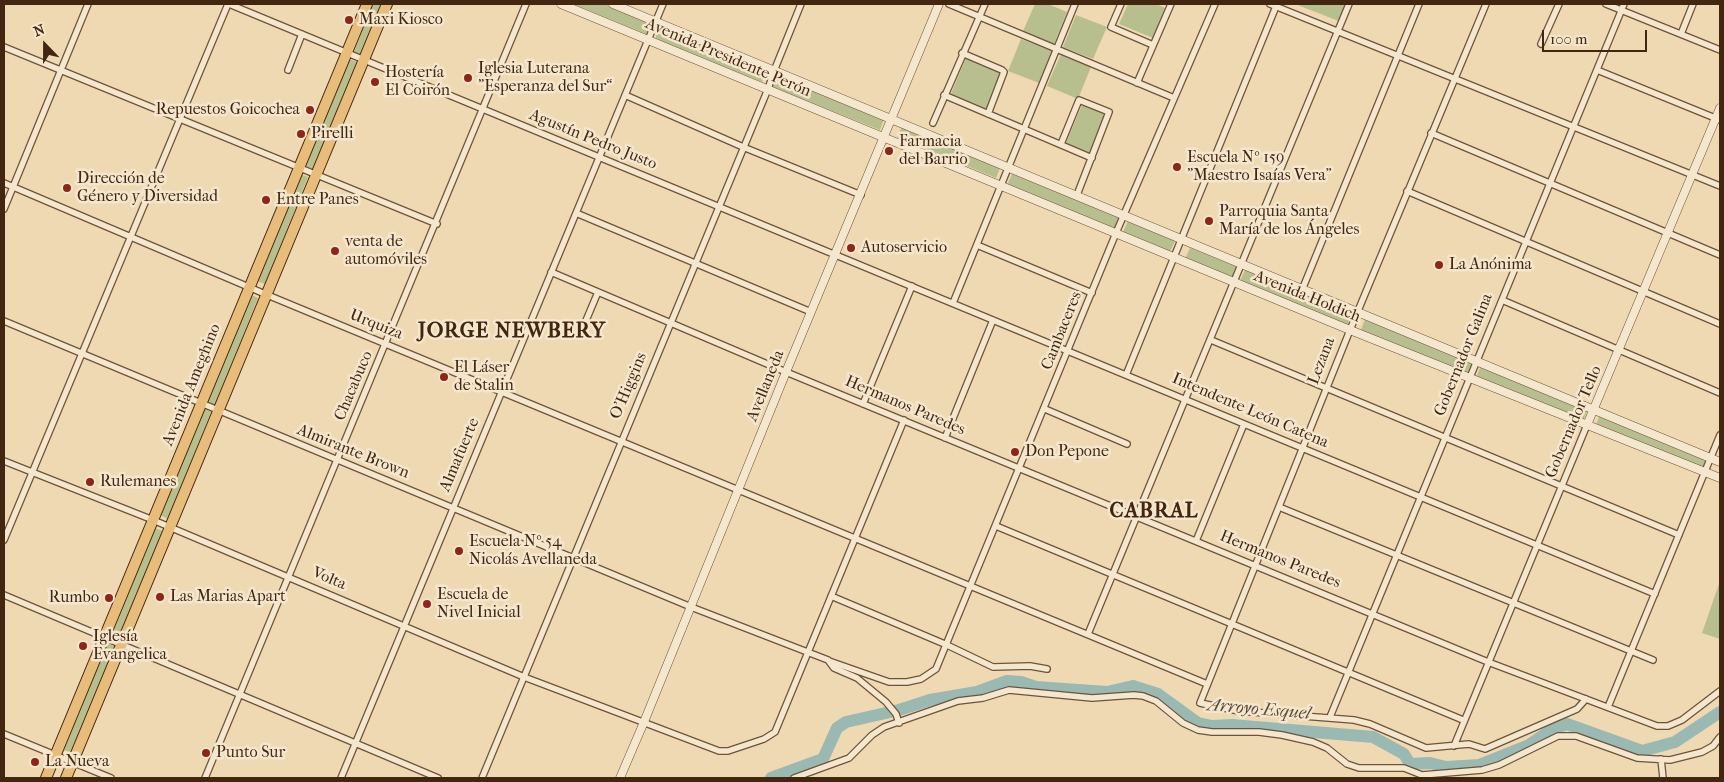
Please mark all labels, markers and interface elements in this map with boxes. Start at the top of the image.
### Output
place label: Maxi Kiosco [359,10,443,30]
marker: Maxi Kiosco [343,14,355,26]
street label: Avenida Presidente Perón [642,14,814,102]
north arrow [20,20,70,70]
scale bar [1544,20,1649,52]
text: N [31,21,47,40]
text: 100 m [1550,30,1588,48]
place label: Iglesia Luterana ”Esperanza del Sur“ [478,59,612,97]
place label: Hostería El Coirón [385,63,450,101]
marker: Iglesia Luterana ”Esperanza del Sur“ [462,72,474,84]
marker: Hostería El Coirón [369,76,381,88]
place label: Repuestos Goicochea [156,100,300,120]
marker: Repuestos Goicochea [304,104,316,116]
street label: Agustín Pedro Justo [526,106,660,174]
place label: Pirelli [311,124,354,144]
marker: Pirelli [295,128,307,140]
place label: Farmacia del Barrio [899,132,968,170]
marker: Farmacia del Barrio [883,145,895,157]
place label: Escuela Nº 159 "Maestro Isaías Vera" [1187,148,1332,186]
marker: Escuela Nº 159 "Maestro Isaías Vera" [1171,161,1183,173]
place label: Dirección de Género y Diversidad [77,169,218,207]
marker: Dirección de Género y Diversidad [61,182,73,194]
place label: Entre Panes [276,190,359,210]
marker: Entre Panes [260,194,272,206]
place label: Parroquia Santa María de los Ángeles [1219,202,1359,240]
marker: Parroquia Santa María de los Ángeles [1203,215,1215,227]
place label: venta de automóviles [345,232,427,270]
place label: Autoservicio [861,238,947,258]
marker: Autoservicio [845,242,857,254]
marker: venta de automóviles [329,245,341,257]
place label: La Anónima [1449,255,1532,275]
marker: La Anónima [1433,259,1445,271]
street label: Avenida Holdich [1251,267,1363,327]
street label: Cambaceres [1038,289,1086,373]
street label: Gobernador Galina [1431,291,1497,419]
street label: Urquiza [347,306,405,344]
district label: JORGE NEWBERY [416,319,608,345]
street label: Avenida Ameghino [159,321,225,449]
street label: Lezana [1304,335,1340,387]
street label: Chacabuco [331,348,377,424]
street label: Avellaneda [743,348,789,424]
street label: O'Higgins [606,350,652,422]
place label: El Láser de Stalin [454,358,514,396]
street label: Gobernador Tello [1542,363,1606,481]
street label: Intendente León Catena [1169,369,1331,453]
marker: El Láser de Stalin [438,371,450,383]
street label: Hermanos Paredes [842,372,968,440]
street label: Almafuerte [436,415,484,495]
street label: Almirante Brown [294,421,412,483]
place label: Don Pepone [1025,442,1109,462]
marker: Don Pepone [1009,446,1021,458]
place label: Rulemanes [100,472,176,492]
marker: Rulemanes [84,476,96,488]
district label: CABRAL [1109,499,1199,525]
street label: Hermanos Paredes [1217,527,1343,593]
place label: Escuela Nº 54 Nicolás Avellaneda [469,532,597,570]
marker: Escuela Nº 54 Nicolás Avellaneda [453,545,465,557]
street label: Volta [309,563,349,595]
place label: Escuela de Nivel Inicial [437,585,521,623]
place label: Las Marias Apart [170,587,286,607]
place label: Rumbo [49,588,99,608]
marker: Las Marias Apart [154,591,166,603]
marker: Rumbo [103,592,115,604]
marker: Escuela de Nivel Inicial [421,598,433,610]
place label: Iglesía Evangelica [93,627,167,665]
marker: Iglesía Evangelica [77,640,89,652]
water label: Arroyo Esquel [1207,695,1311,725]
place label: Punto Sur [216,743,285,763]
marker: Punto Sur [200,747,212,759]
place label: La Nueva [45,752,109,772]
marker: La Nueva [29,756,41,768]

